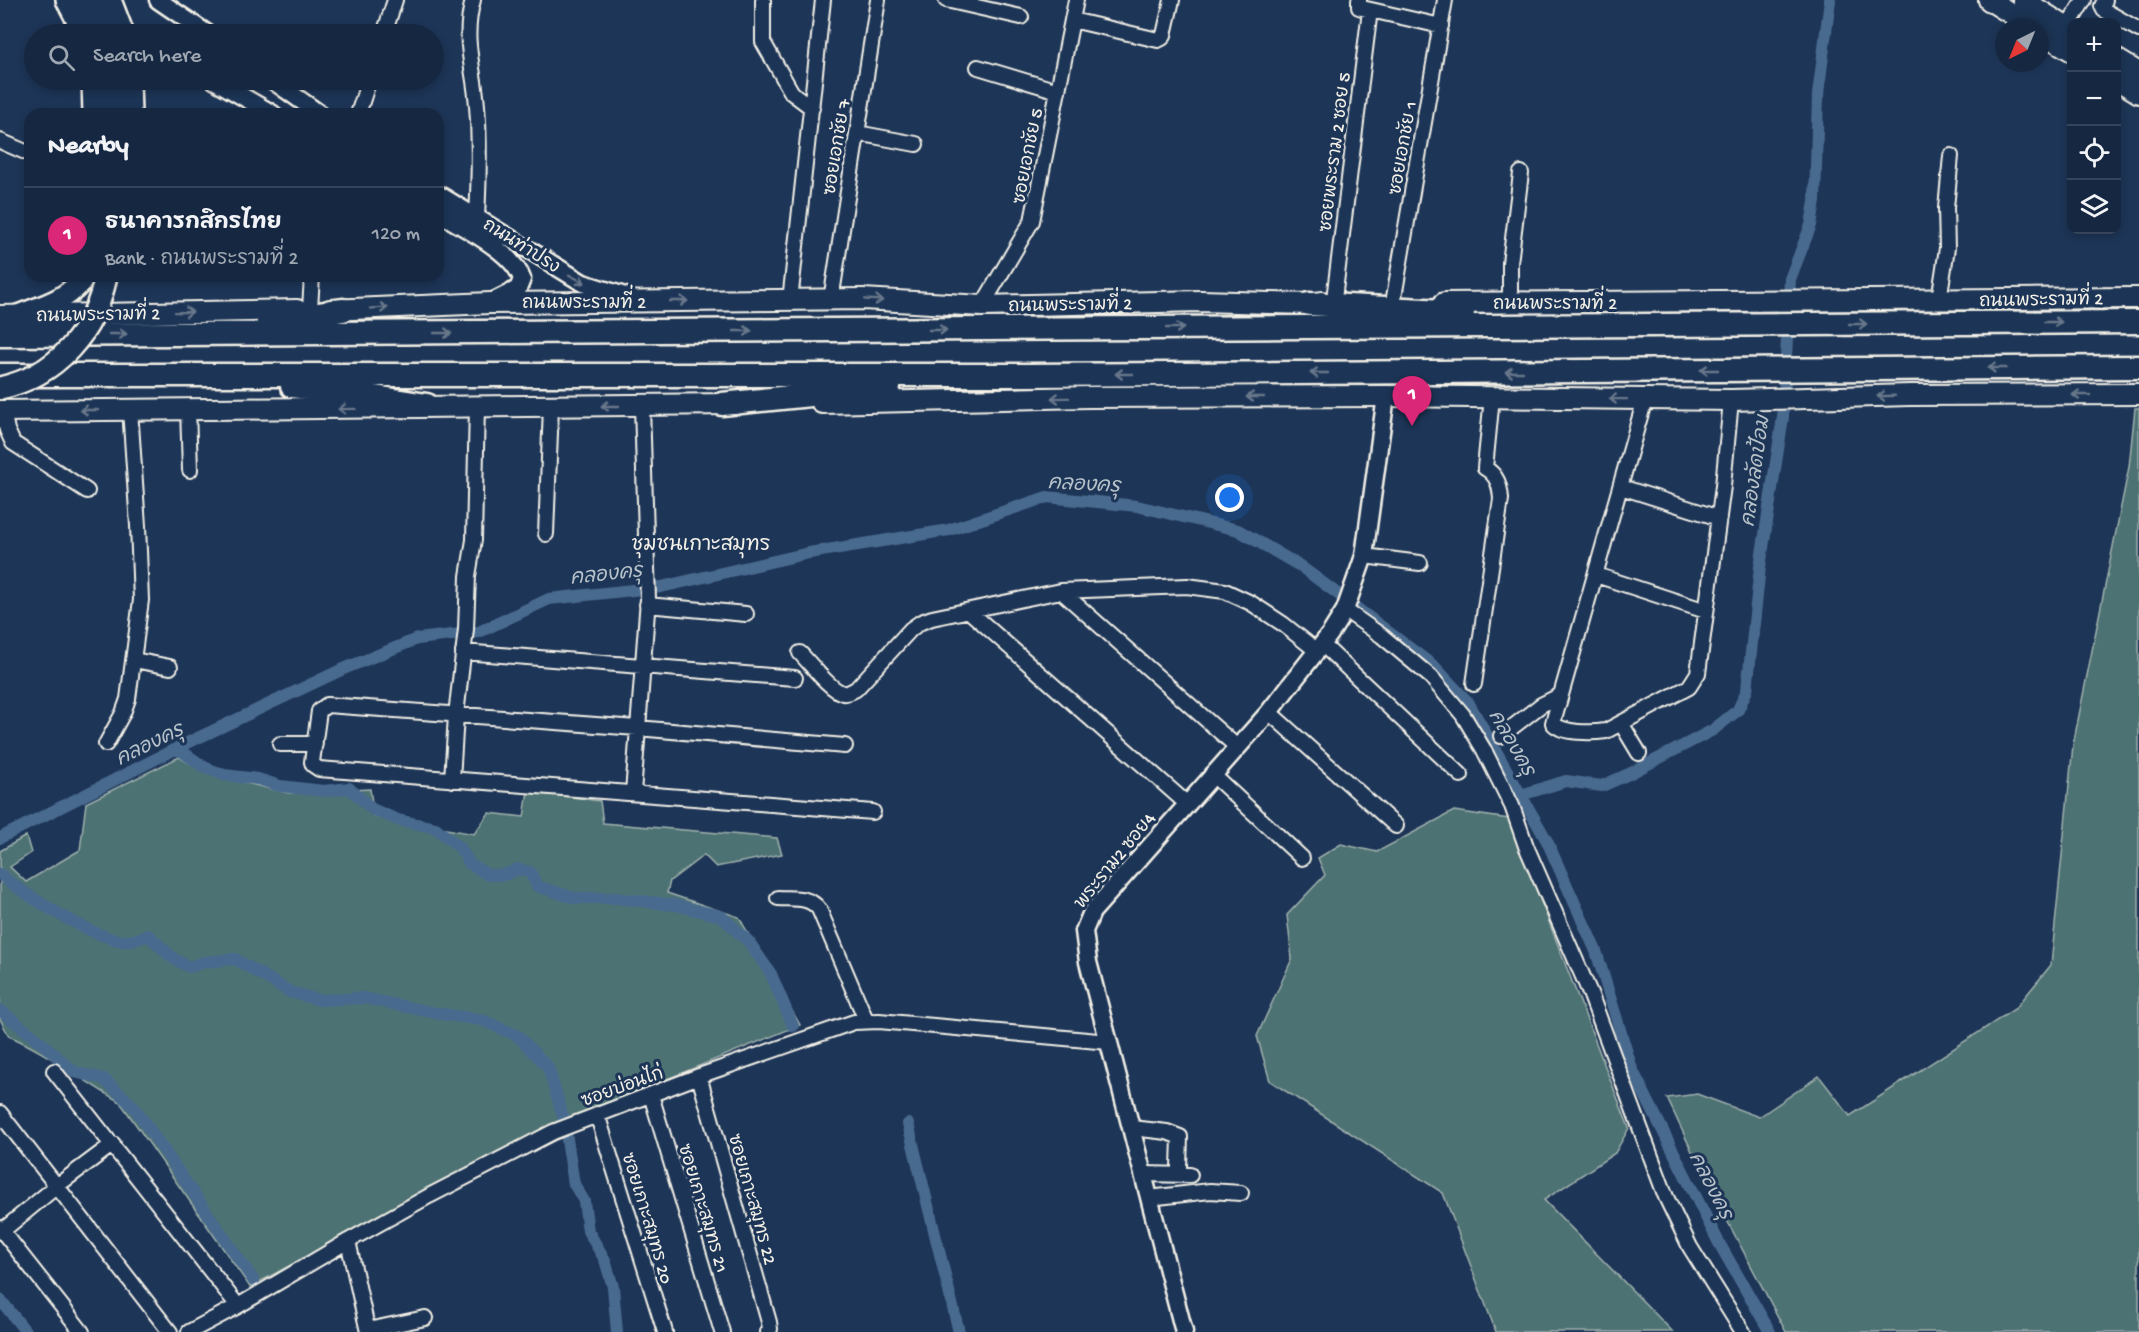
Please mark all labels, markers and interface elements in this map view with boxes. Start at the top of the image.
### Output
north arrow [1995,18,2049,72]
map controls [2067,18,2121,234]
button: + [2067,18,2121,72]
search box [24,24,444,90]
icon: search [45,41,78,74]
text: Search here [93,44,201,70]
street label: ซอยพระราม 2 ซอย 5 [1316,71,1357,233]
button: − [2067,72,2121,126]
street label: ซอยเอกชัย 7 [818,97,857,197]
street label: ซอยเอกชัย 1 [1383,99,1423,197]
street label: ซอยเอกชัย 5 [1007,106,1049,206]
button: locate [2067,126,2121,180]
text: Nearby [48,132,129,163]
button: layers [2067,180,2121,234]
text: ธนาคารกสิกรไทย [105,211,282,237]
street label: ถนนท่าปรง [478,212,565,279]
text: 1 [63,224,72,247]
text: 120 m [372,224,420,247]
text: Bank · ถนนพระรามที่ 2 [105,249,298,272]
one-way arrow [568,274,586,285]
street label: ถนนพระรามที่ 2 [1979,280,2103,313]
street label: ถนนพระรามที่ 2 [522,284,646,315]
street label: ถนนพระรามที่ 2 [1008,285,1132,318]
street label: ถนนพระรามที่ 2 [1493,285,1617,316]
one-way arrow [864,294,884,305]
street label: ถนนพระรามที่ 2 [36,295,160,328]
one-way arrow [669,295,689,307]
one-way arrow [369,303,389,314]
one-way arrow [174,306,194,318]
one-way arrow [2042,317,2062,328]
one-way arrow [1847,318,1867,330]
one-way arrow [1165,322,1185,334]
one-way arrow [928,324,948,335]
one-way arrow [733,325,753,337]
one-way arrow [433,327,453,339]
one-way arrow [108,328,128,340]
one-way arrow [1987,362,2007,374]
one-way arrow [1700,364,1720,376]
one-way arrow [1505,366,1525,377]
one-way arrow [1310,367,1330,379]
one-way arrow [1115,368,1135,380]
pin: 1 [1392,376,1432,426]
one-way arrow [2071,389,2091,401]
one-way arrow [1876,390,1896,402]
one-way arrow [1246,391,1266,403]
one-way arrow [1051,392,1071,404]
one-way arrow [1609,393,1629,404]
one-way arrow [600,400,620,412]
one-way arrow [338,403,358,415]
one-way arrow [80,404,100,415]
water label: คลองลัดป้อม [1734,413,1777,528]
water label: คลองครุ [1047,473,1123,500]
your location [1215,483,1244,512]
district label: ชุมชนเกาะสมุทร [632,535,771,559]
water label: คลองครุ [569,561,646,592]
water label: คลองครุ [1482,707,1539,783]
water label: คลองครุ [113,719,190,772]
street label: พระราม2 ซอย4 [1071,809,1161,914]
street label: ซอยบ่อนไก่ [577,1059,667,1113]
street label: ซอยเกาะสมุทร 22 [721,1132,779,1268]
street label: ซอยเกาะสมุทร 21 [671,1142,731,1276]
water label: คลองครุ [1682,1149,1737,1226]
street label: ซอยเกาะสมุทร 20 [615,1151,676,1287]

